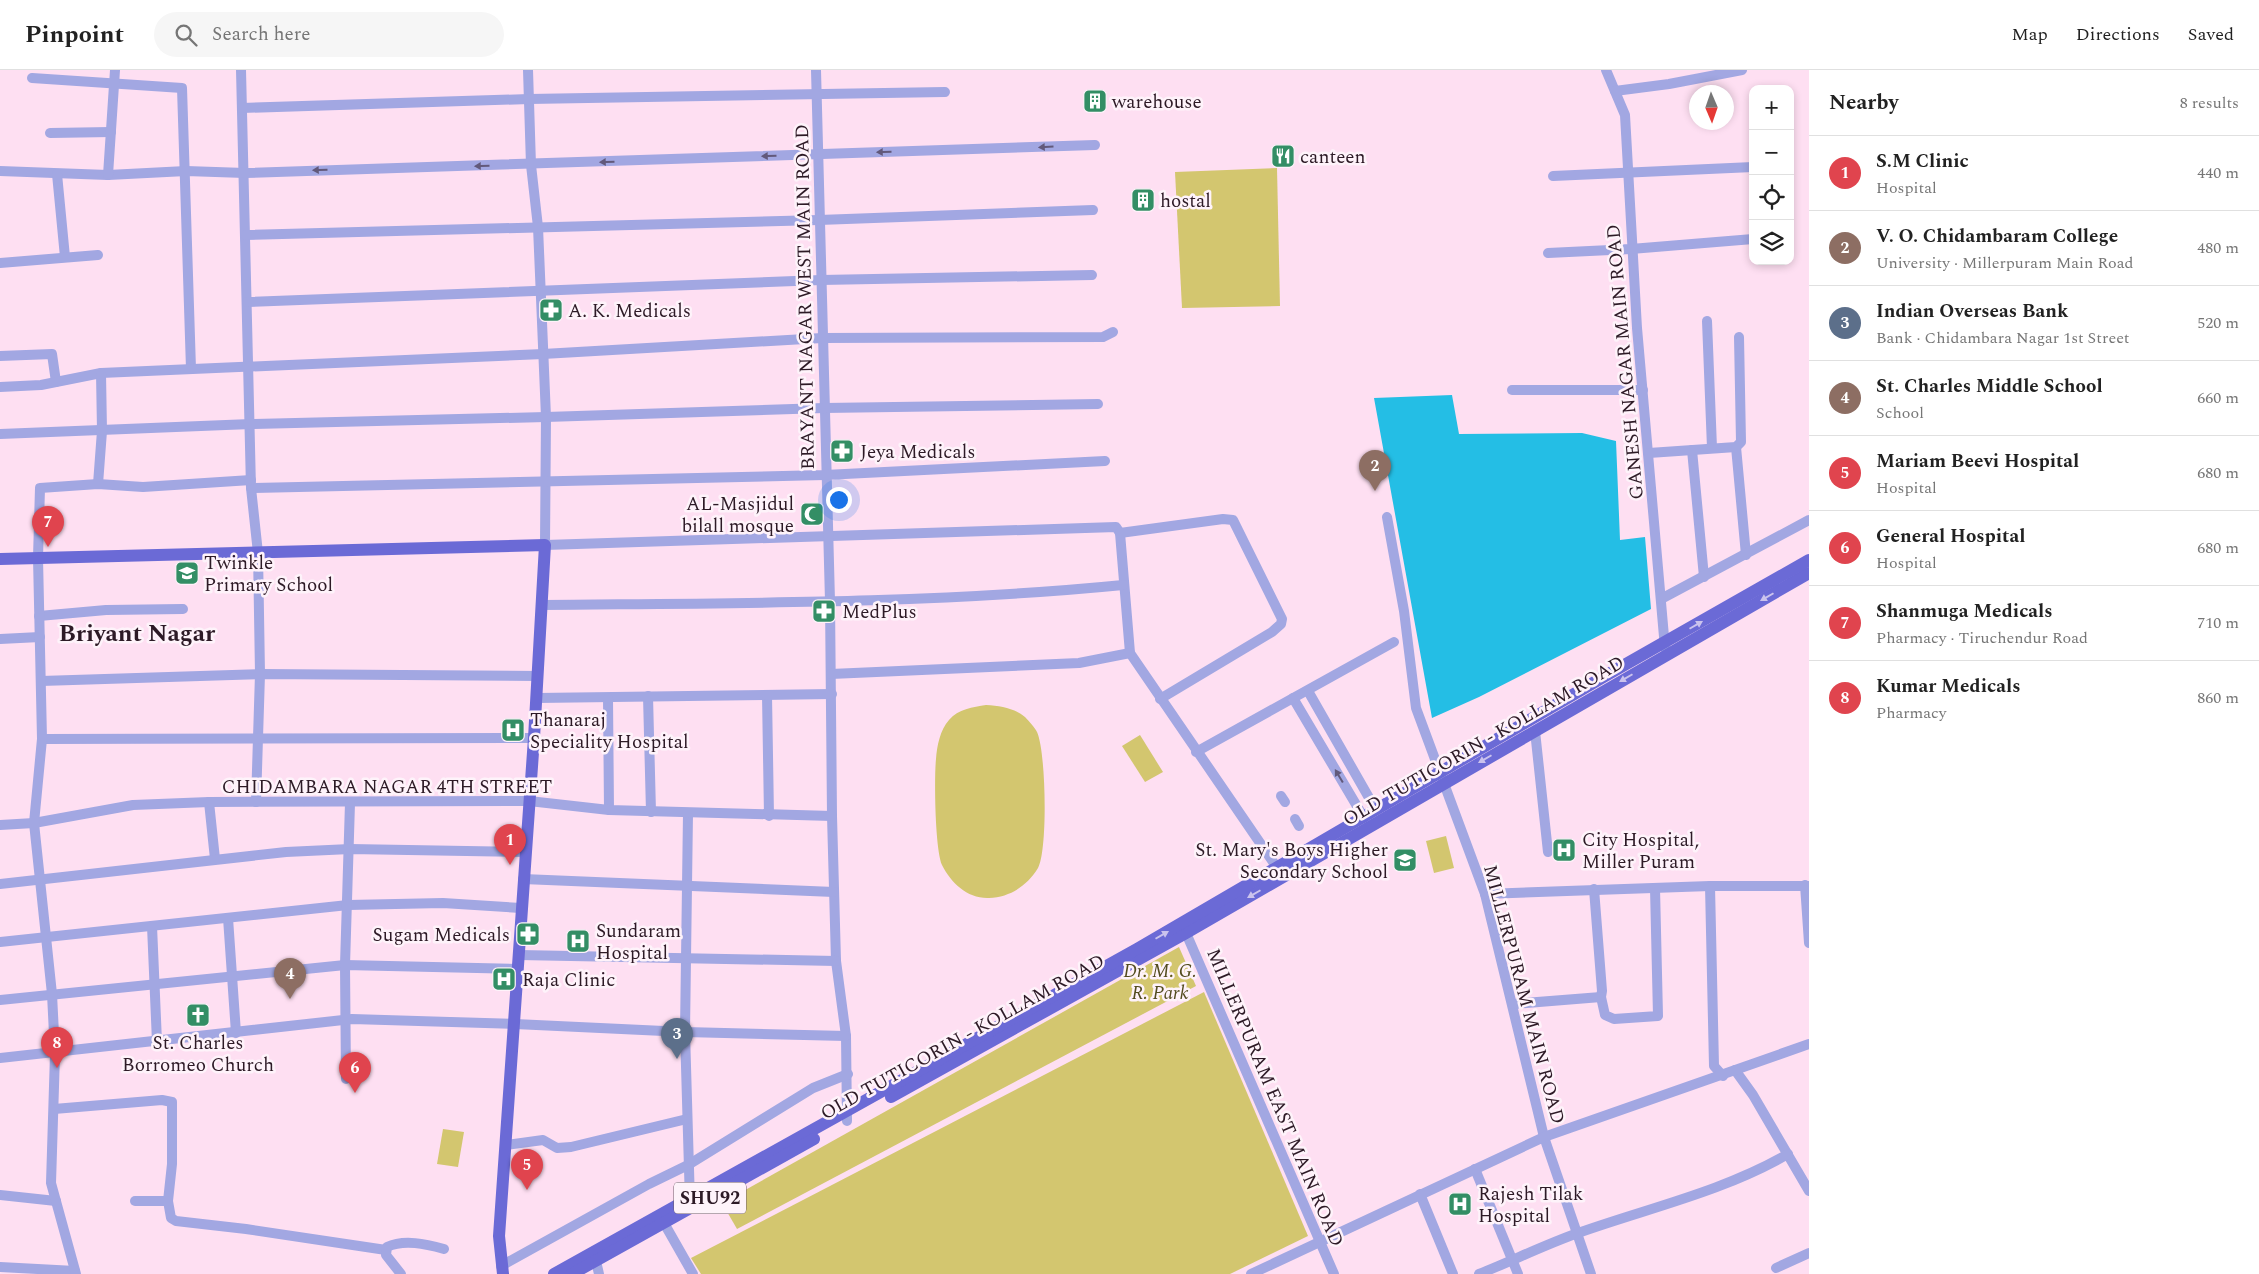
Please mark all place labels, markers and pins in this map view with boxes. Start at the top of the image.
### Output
building icon: warehouse [1082,88,1108,114]
place label: warehouse [1111,88,1202,117]
restaurant icon: canteen [1270,143,1296,169]
place label: canteen [1300,143,1366,172]
building icon: hostal [1130,187,1156,213]
place label: hostal [1160,187,1211,216]
pharmacy icon: A. K. Medicals [538,297,564,323]
place label: A. K. Medicals [568,297,691,326]
pharmacy icon: Jeya Medicals [829,438,855,464]
place label: Jeya Medicals [860,438,975,467]
pin: 2 [1359,450,1391,491]
place label: AL-Masjidul bilall mosque [681,490,794,541]
mosque icon: AL-Masjidul bilall mosque [799,501,825,527]
pin: 7 [32,506,64,547]
place label: Twinkle Primary School [204,549,333,600]
school or university icon: Twinkle Primary School [174,560,200,586]
pharmacy icon: MedPlus [811,598,837,624]
place label: MedPlus [842,598,917,627]
place label: Thanaraj Speciality Hospital [530,706,689,757]
hospital icon: Thanaraj Speciality Hospital [500,717,526,743]
pin: 1 [494,824,526,865]
place label: City Hospital, Miller Puram [1582,826,1699,877]
place label: St. Mary's Boys Higher Secondary School [1195,836,1388,887]
hospital icon: City Hospital, Miller Puram [1551,837,1577,863]
school or university icon: St. Mary's Boys Higher Secondary School [1392,847,1418,873]
place label: Sundaram Hospital [596,917,681,968]
place label: Sugam Medicals [373,921,510,950]
pharmacy icon: Sugam Medicals [515,921,541,947]
hospital icon: Sundaram Hospital [565,928,591,954]
pin: 4 [274,958,306,999]
hospital icon: Raja Clinic [491,966,517,992]
place label: Raja Clinic [522,966,615,995]
church icon: St. Charles Borromeo Church [185,1002,211,1028]
pin: 3 [661,1018,693,1059]
pin: 8 [41,1027,73,1068]
place label: St. Charles Borromeo Church [122,1029,274,1080]
pin: 6 [339,1052,371,1093]
pin: 5 [511,1149,543,1190]
place label: Rajesh Tilak Hospital [1478,1180,1584,1231]
hospital icon: Rajesh Tilak Hospital [1447,1191,1473,1217]

